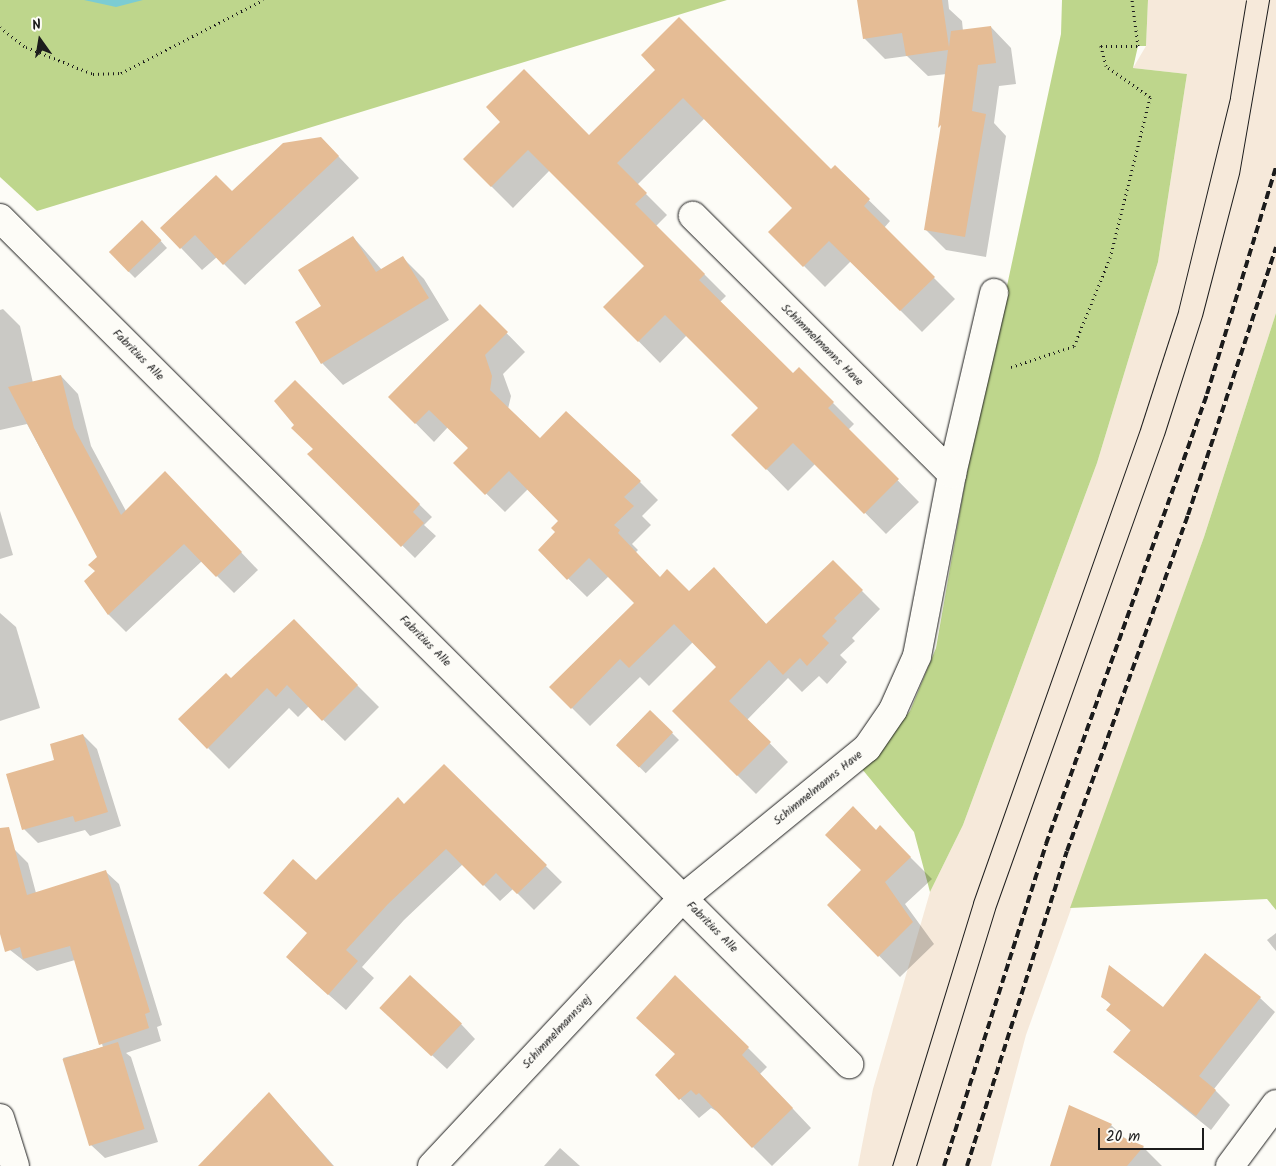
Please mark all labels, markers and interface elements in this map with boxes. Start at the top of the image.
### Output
text: N [30,14,43,37]
north arrow [15,15,65,65]
street label: Schimmelmanns Have [778,301,866,389]
street label: Fabritius Alle [109,326,167,384]
street label: Fabritius Alle [396,612,454,670]
street label: Schimmelmanns Have [771,748,865,828]
street label: Fabritius Alle [683,898,741,956]
street label: Schimmelmannsvej [519,992,595,1072]
scale bar [1101,1118,1207,1150]
text: 20 m [1106,1125,1140,1149]

